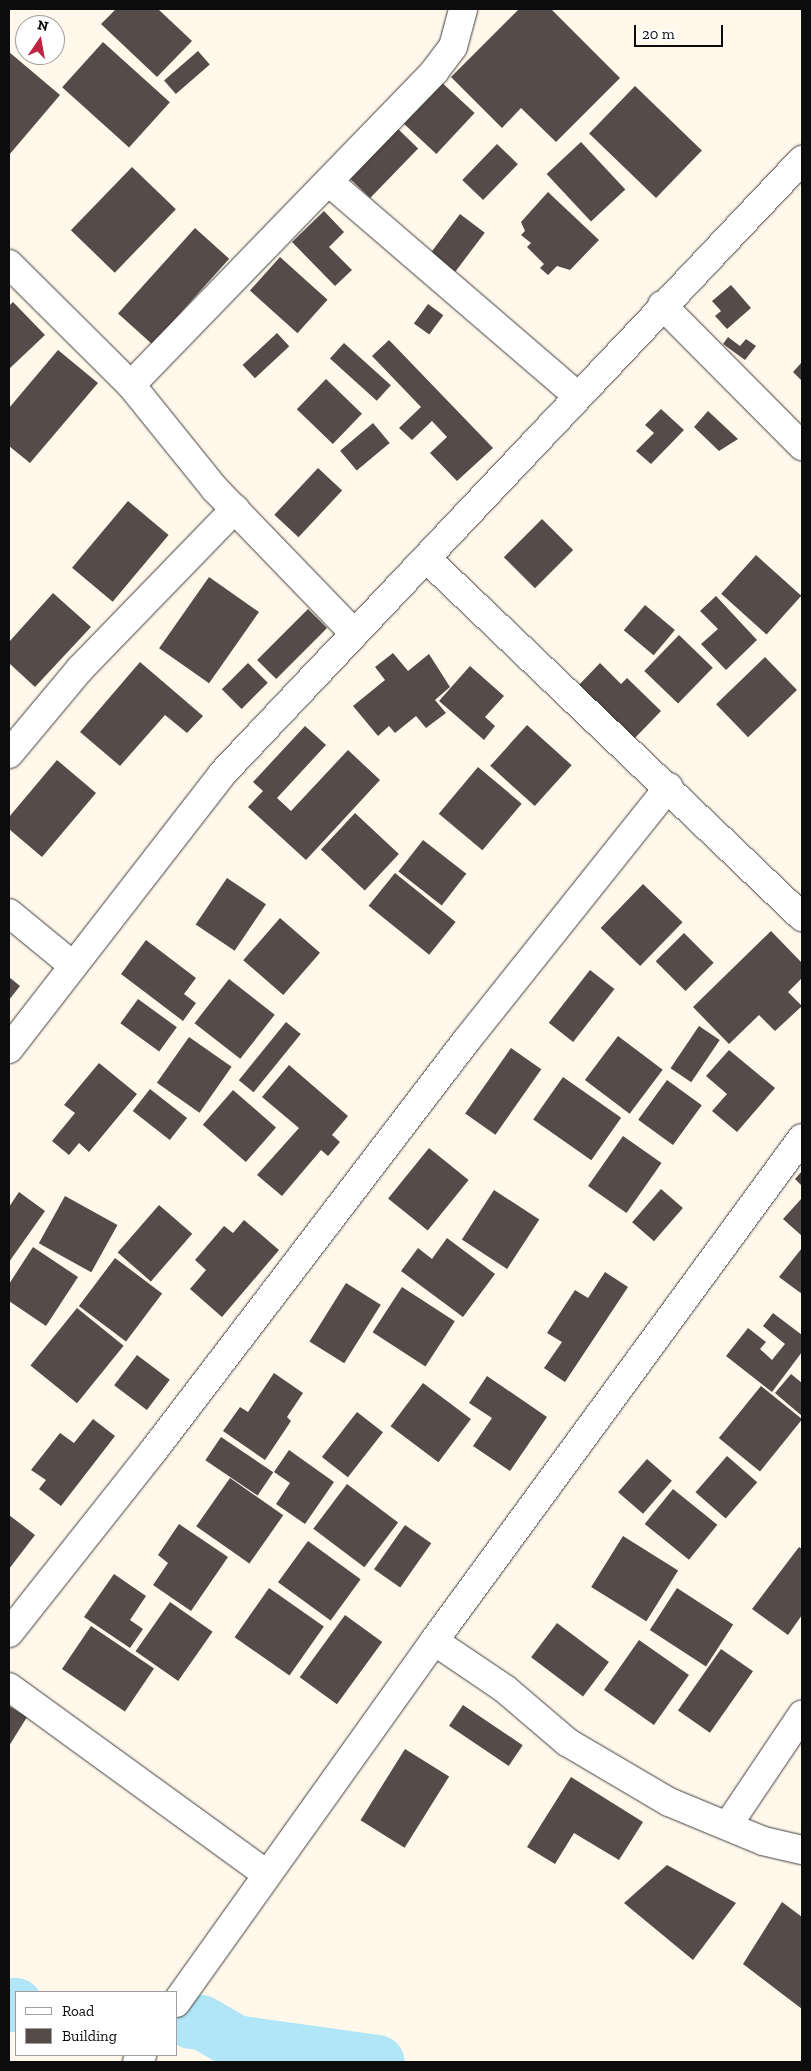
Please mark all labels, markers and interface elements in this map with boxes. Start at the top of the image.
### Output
north arrow [15,15,65,65]
scale bar [636,15,725,47]
text: N [36,16,50,35]
text: 20 m [642,25,675,43]
legend [15,1991,178,2056]
text: Road [62,2002,94,2020]
text: Building [62,2027,117,2045]

